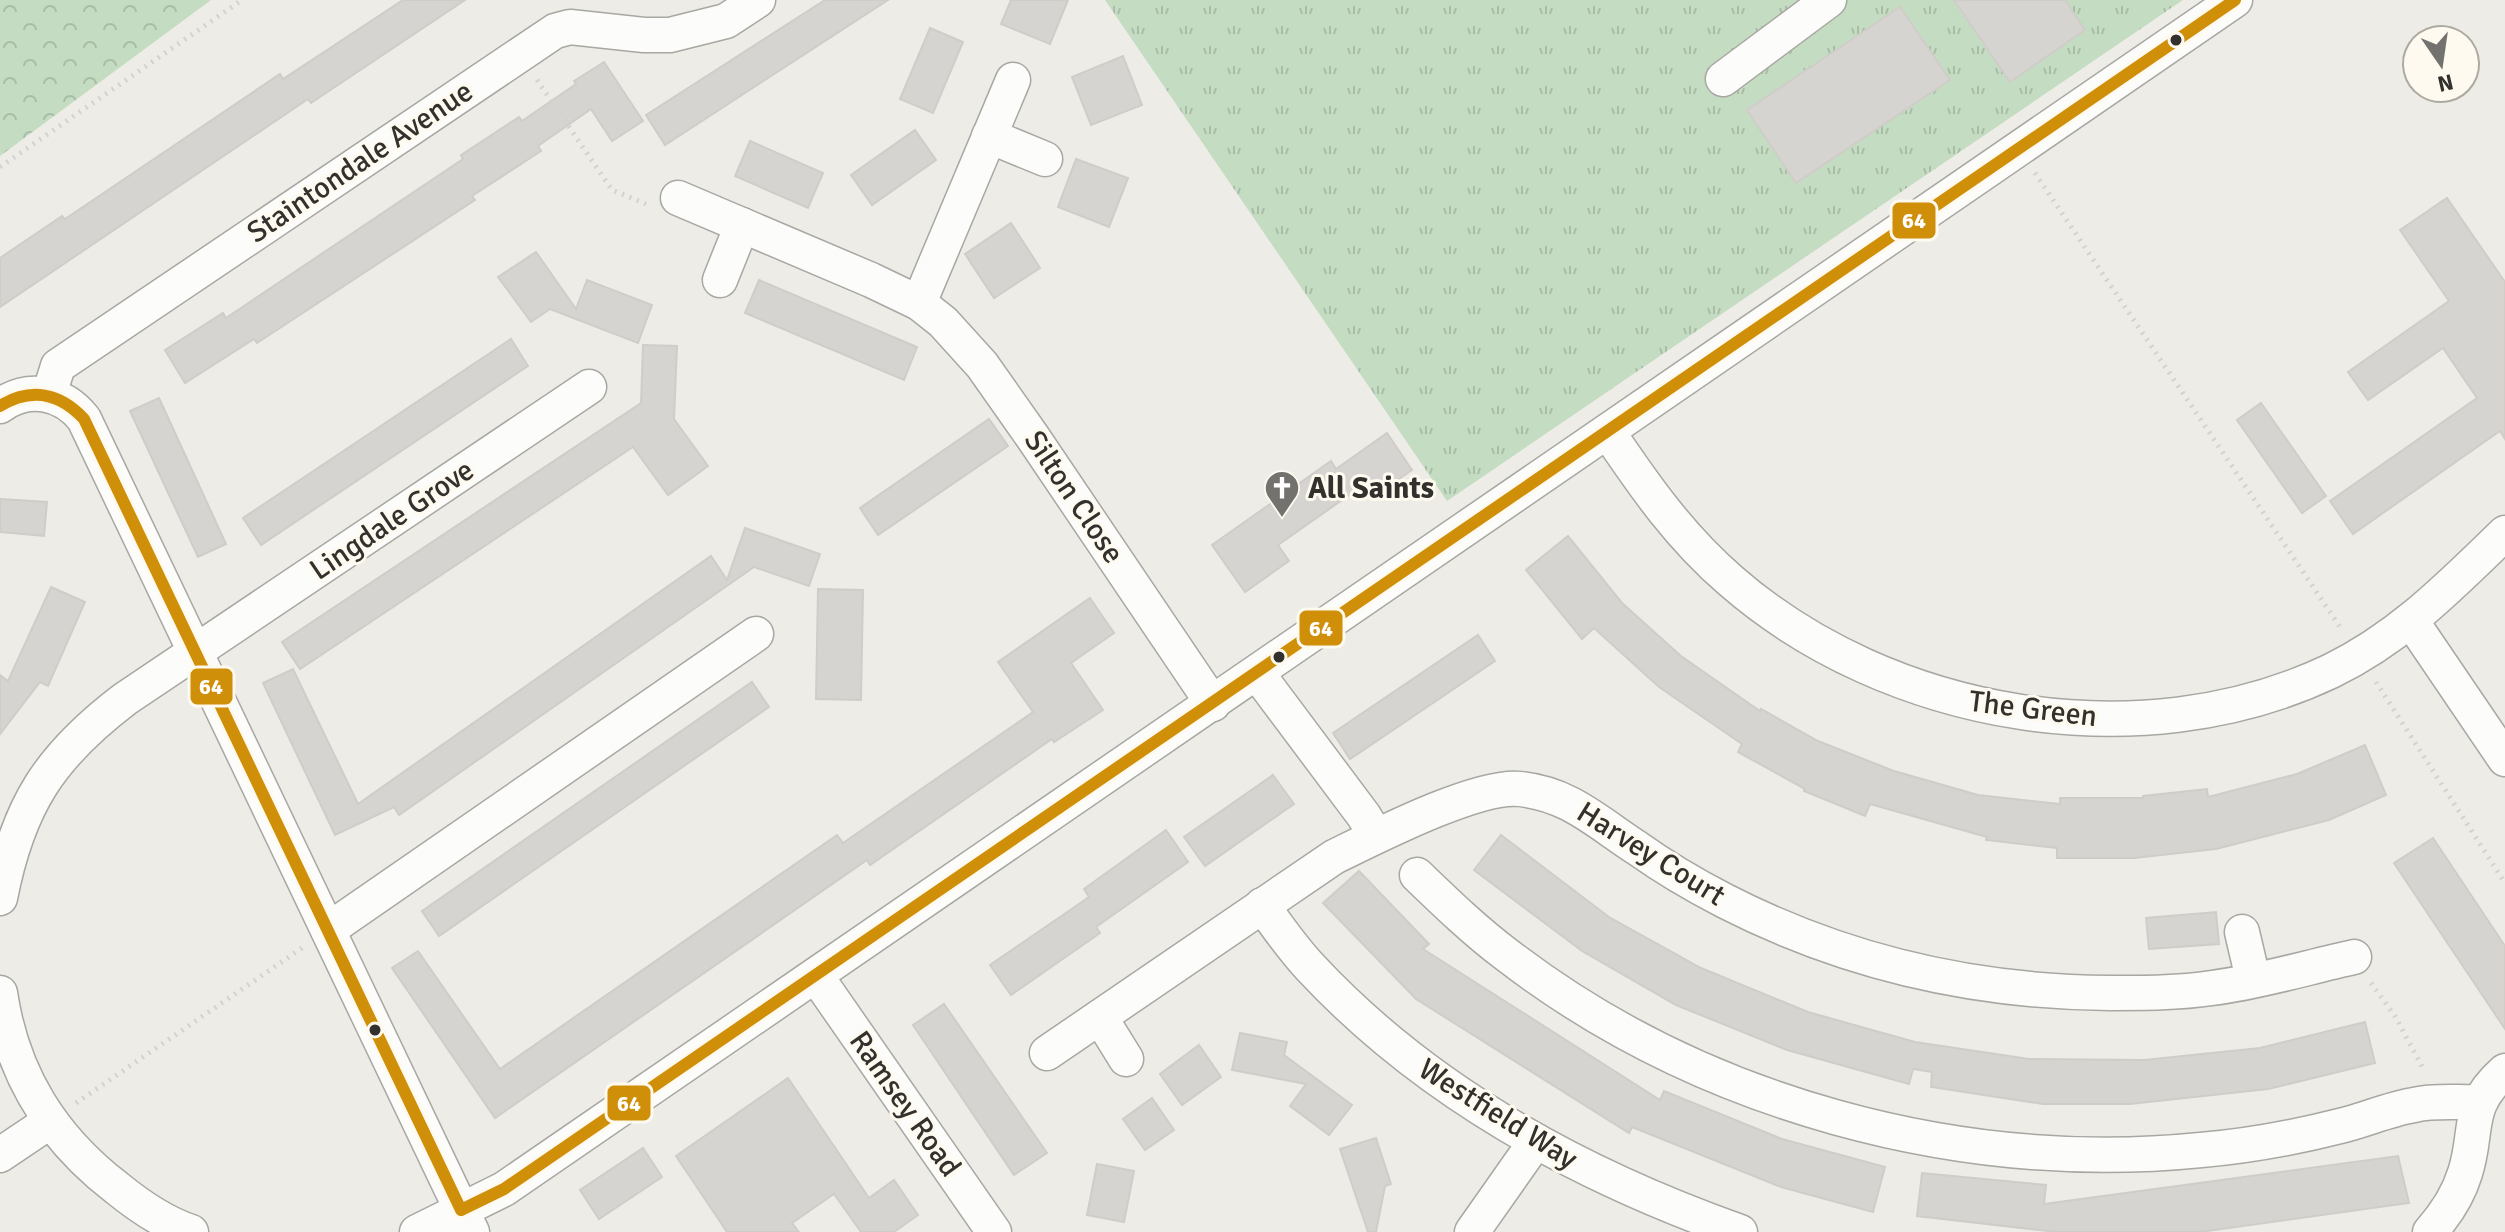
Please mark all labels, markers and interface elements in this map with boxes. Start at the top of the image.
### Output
north arrow [2401,24,2481,104]
unlabelled marker [2168,32,2184,48]
text: N [2435,68,2456,98]
street label: Staintondale Avenue [240,73,480,251]
line badge: 64 [1891,201,1937,240]
text: 64 [1902,207,1926,234]
street label: Silton Close [1016,424,1132,570]
street label: Lingdale Grove [303,452,481,588]
church icon: All Saints [1263,469,1301,519]
place label: All Saints [1308,470,1434,507]
line badge: 64 [1298,609,1344,647]
text: 64 [1309,615,1333,642]
unlabelled marker [1271,649,1287,665]
line badge: 64 [189,667,234,706]
text: 64 [199,673,223,700]
street label: The Green [1967,683,2099,735]
street label: Harvey Court [1570,794,1732,914]
unlabelled marker [367,1022,383,1038]
street label: Ramsey Road [841,1024,969,1184]
street label: Westfield Way [1412,1051,1584,1177]
line badge: 64 [606,1084,652,1122]
text: 64 [617,1090,641,1117]

